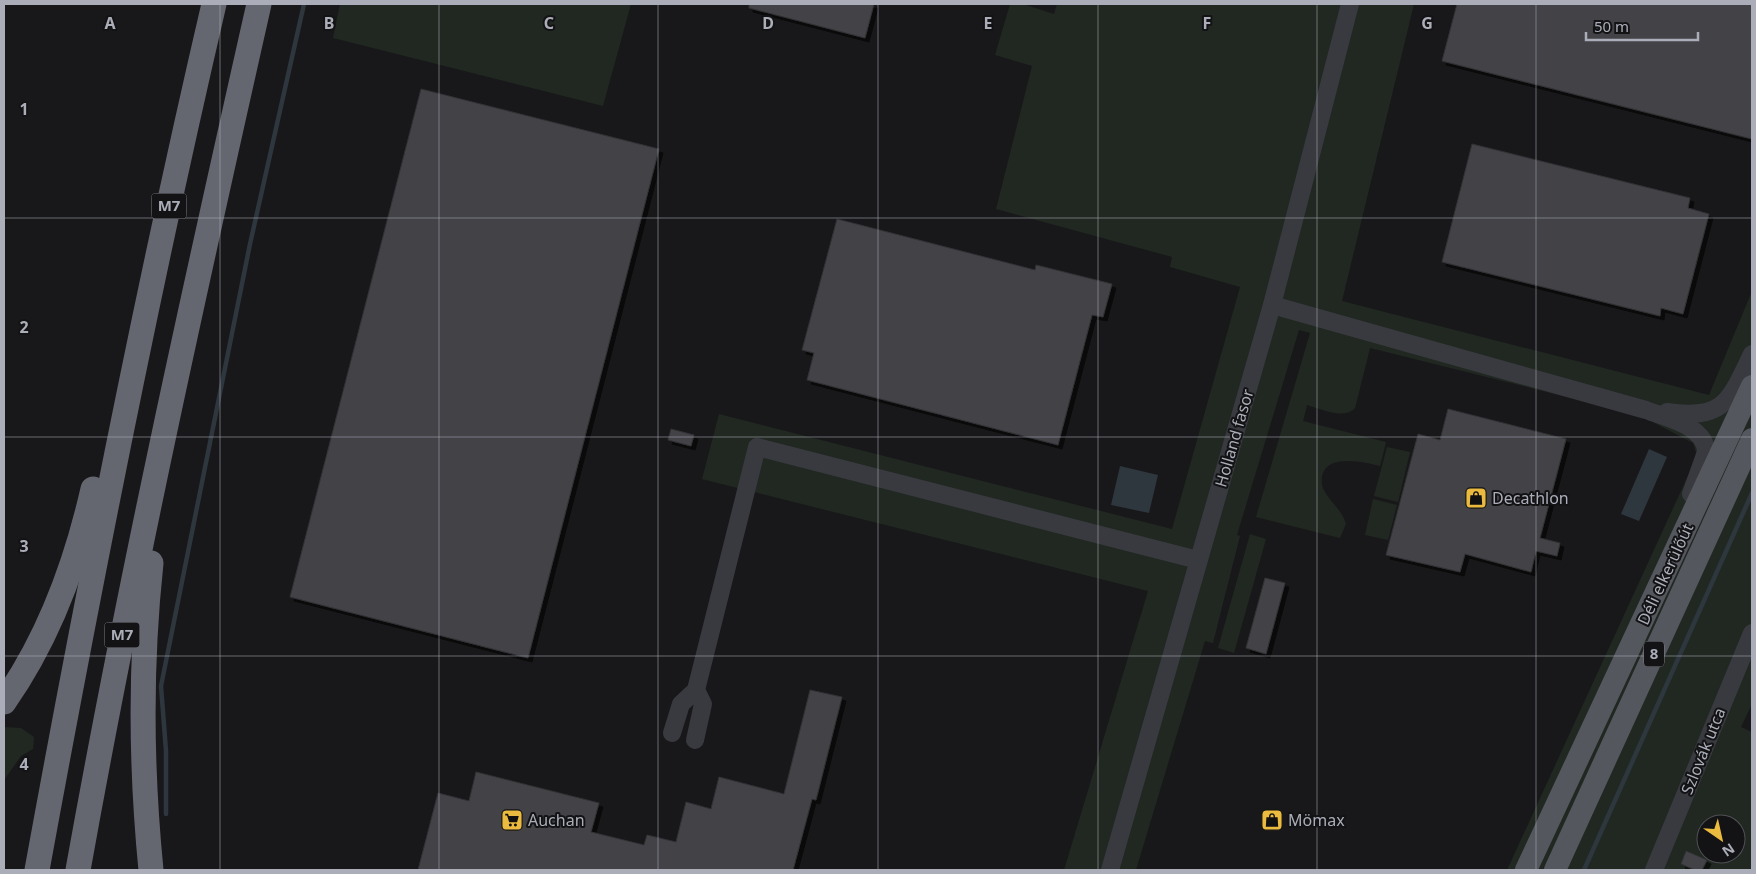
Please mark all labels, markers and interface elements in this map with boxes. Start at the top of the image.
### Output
scale bar [1586,10,1698,42]
text: A [104,12,116,34]
text: B [324,12,334,34]
text: C [544,12,554,34]
text: D [762,12,774,34]
text: E [984,12,993,34]
text: F [1203,12,1211,34]
text: G [1421,12,1433,34]
text: 50 m [1594,16,1629,36]
text: 1 [19,98,29,120]
road number: M7 [152,194,186,218]
text: 2 [19,316,29,338]
street label: Holland fasor [1209,386,1259,490]
shop icon: Decathlon [1464,486,1488,510]
place label: Decathlon [1492,487,1569,509]
street label: Déli elkerülőút [1632,519,1698,628]
text: 3 [19,535,29,557]
road number: M7 [104,622,140,648]
road number: 8 [1644,642,1664,666]
street label: Szlovák utca [1676,704,1730,798]
text: 4 [19,753,29,775]
supermarket icon: Auchan [500,808,524,832]
shop icon: Mömax [1260,808,1284,832]
place label: Auchan [528,809,585,831]
place label: Mömax [1288,809,1345,831]
north arrow [1696,814,1746,864]
text: N [1719,839,1739,861]

